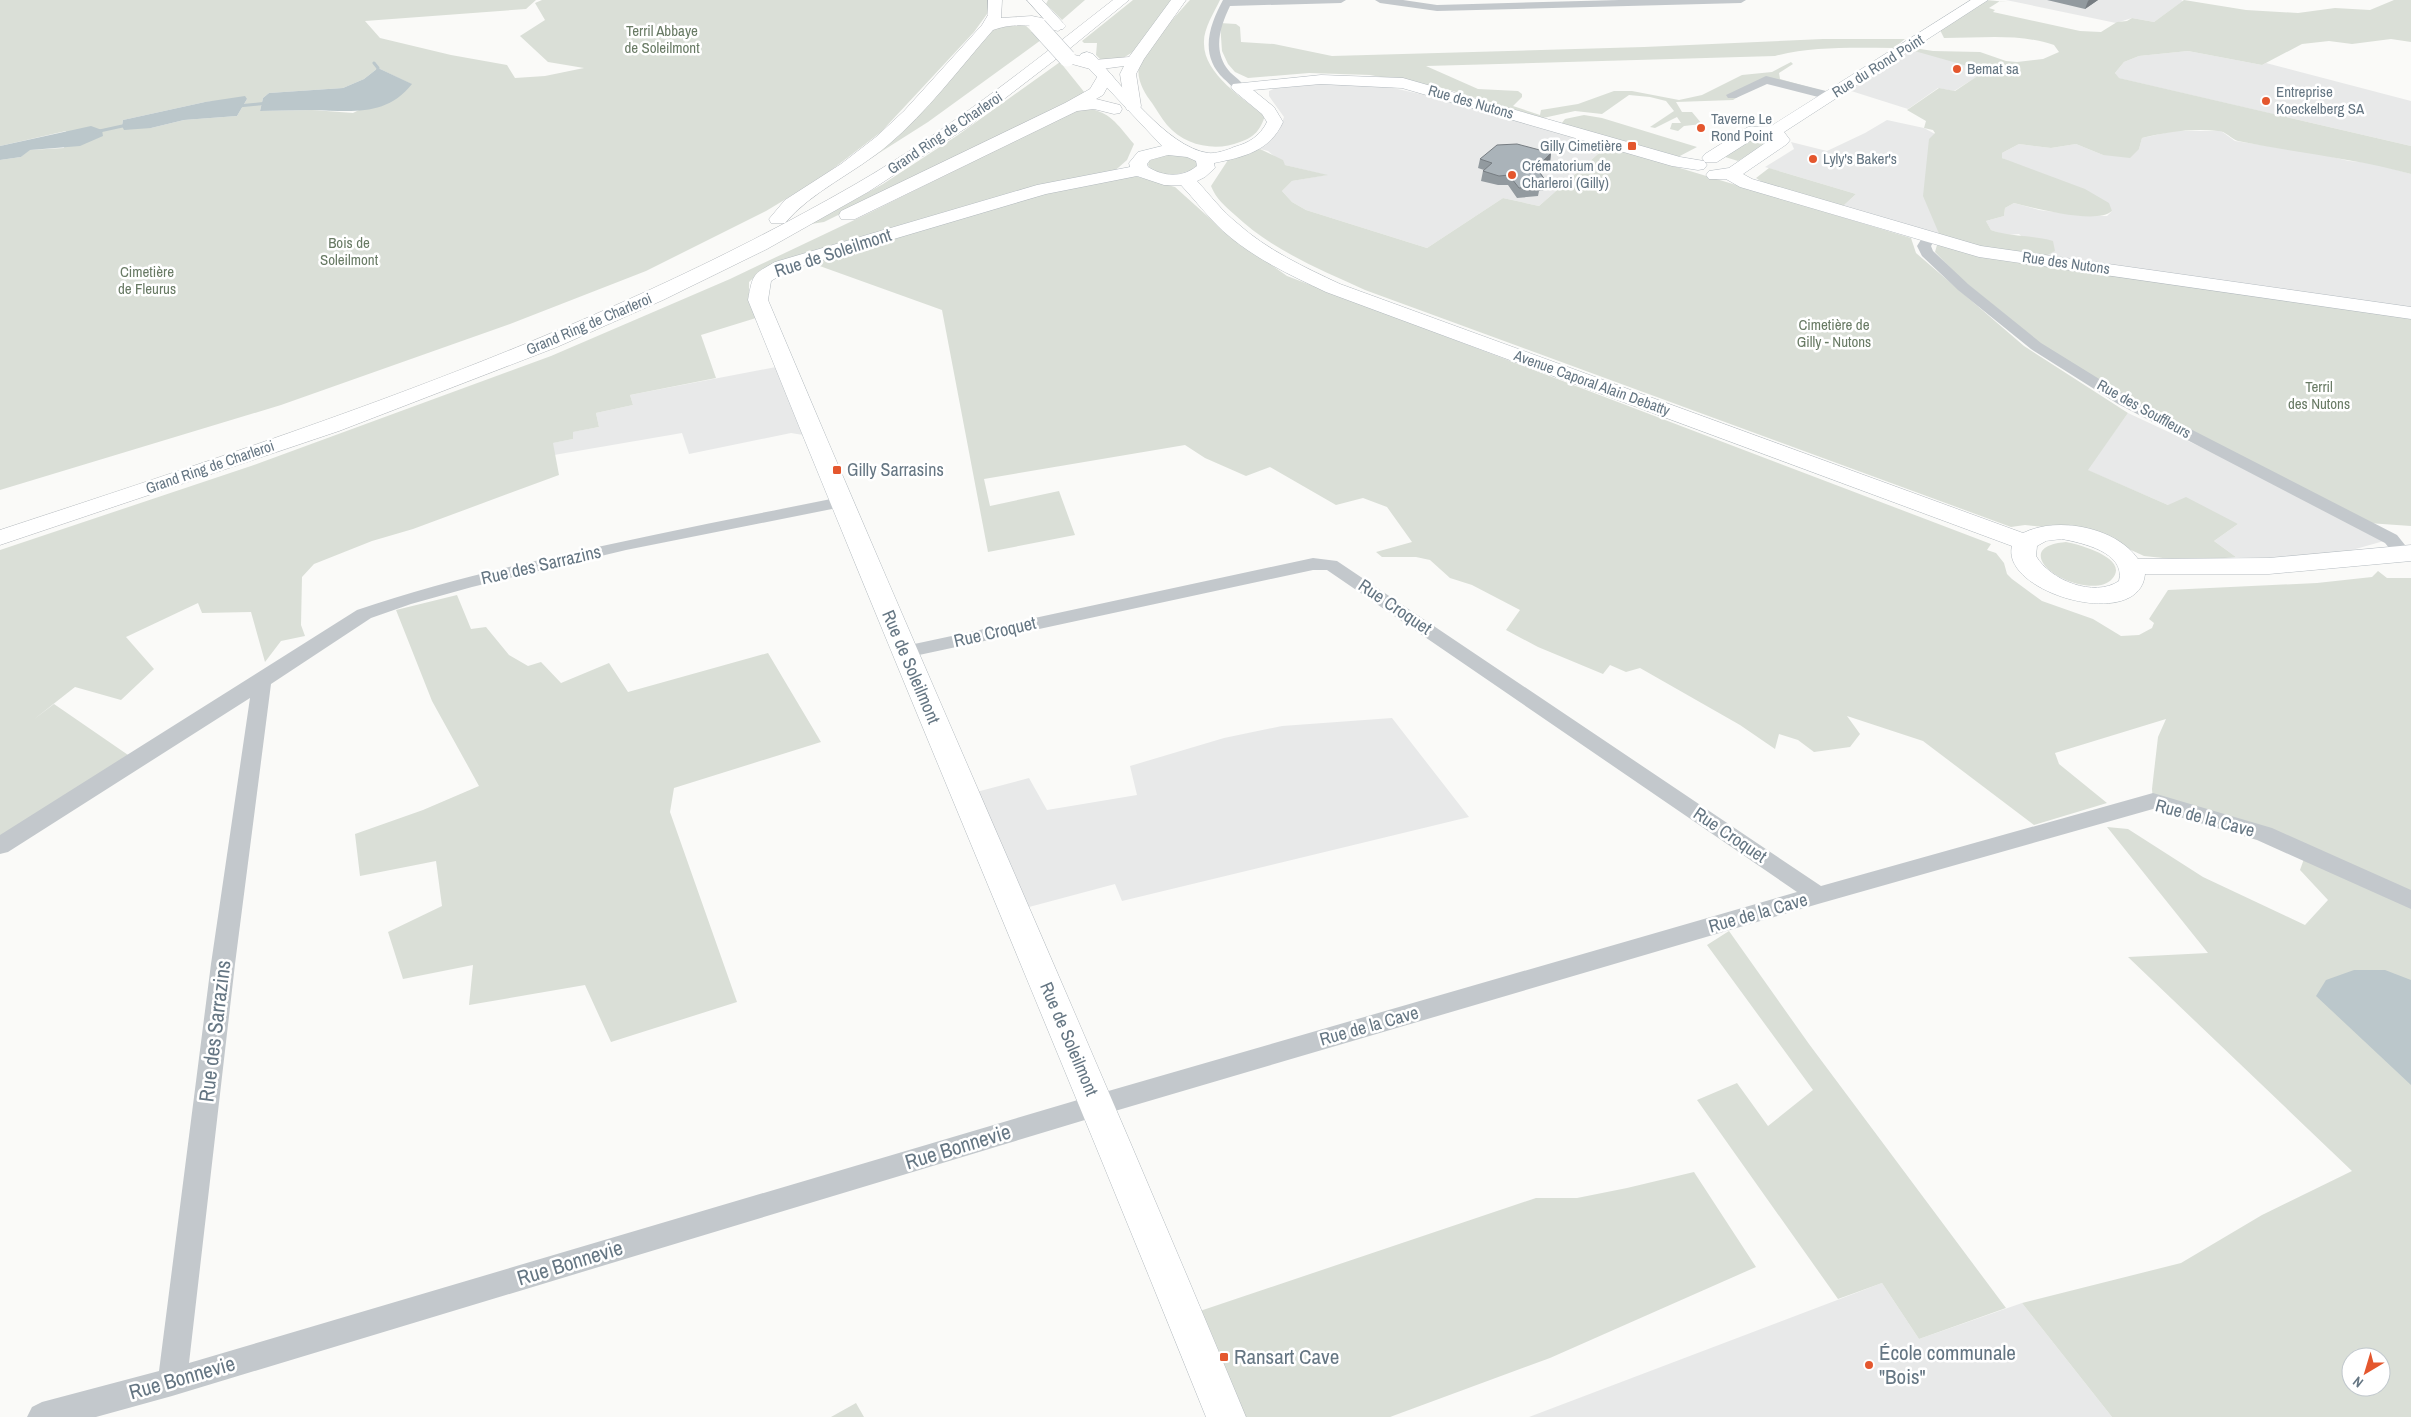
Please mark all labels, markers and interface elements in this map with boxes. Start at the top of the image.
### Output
park label: Terril Abbaye de Soleilmont [624,20,700,58]
street label: Rue du Rond Point [1828,29,1928,102]
place label: Bemat sa [1967,58,2019,79]
marker: Bemat sa [1951,63,1963,75]
street label: Rue des Nutons [1426,79,1516,124]
place label: Entreprise Koeckelberg SA [2276,81,2365,119]
street label: Grand Ring de Charleroi [883,86,1006,179]
marker: Entreprise Koeckelberg SA [2260,95,2272,107]
place label: Taverne Le Rond Point [1711,108,1773,146]
marker: Taverne Le Rond Point [1695,122,1707,134]
place label: Gilly Cimetière [1540,135,1622,156]
marker: Gilly Cimetière [1626,140,1638,152]
place label: Lyly's Baker's [1823,148,1897,169]
marker: Lyly's Baker's [1807,153,1819,165]
place label: Crématorium de Charleroi (Gilly) [1522,155,1611,193]
marker: Crématorium de Charleroi (Gilly) [1506,169,1518,181]
street label: Rue de Soleilmont [771,222,894,283]
park label: Bois de Soleilmont [320,232,379,270]
street label: Rue des Nutons [2021,246,2111,279]
park label: Cimetière de Fleurus [118,261,176,299]
street label: Grand Ring de Charleroi [523,288,655,360]
park label: Cimetière de Gilly - Nutons [1797,314,1871,352]
street label: Avenue Caporal Alain Debatty [1510,344,1674,421]
street label: Rue des Souffleurs [2093,374,2195,443]
park label: Terril des Nutons [2288,376,2350,414]
street label: Grand Ring de Charleroi [143,435,277,498]
place label: Gilly Sarrasins [847,457,944,482]
marker: Gilly Sarrasins [831,464,843,476]
street label: Rue des Sarrazins [479,539,603,590]
street label: Rue Croquet [1354,573,1437,640]
street label: Rue de Soleilmont [876,606,947,728]
street label: Rue Croquet [951,610,1038,653]
street label: Rue de la Cave [2153,792,2258,843]
street label: Rue Croquet [1689,801,1772,868]
street label: Rue de la Cave [1706,886,1810,939]
street label: Rue des Sarrazins [191,958,238,1103]
street label: Rue de Soleilmont [1034,978,1105,1100]
street label: Rue de la Cave [1317,999,1421,1052]
street label: Rue Bonnevie [901,1117,1014,1176]
street label: Rue Bonnevie [513,1233,626,1292]
place label: École communale "Bois" [1879,1338,2016,1391]
place label: Ransart Cave [1234,1342,1339,1371]
north arrow [2341,1347,2391,1397]
street label: Rue Bonnevie [125,1349,238,1406]
marker: Ransart Cave [1218,1351,1230,1363]
marker: École communale "Bois" [1863,1359,1875,1371]
text: N [2349,1373,2367,1392]

